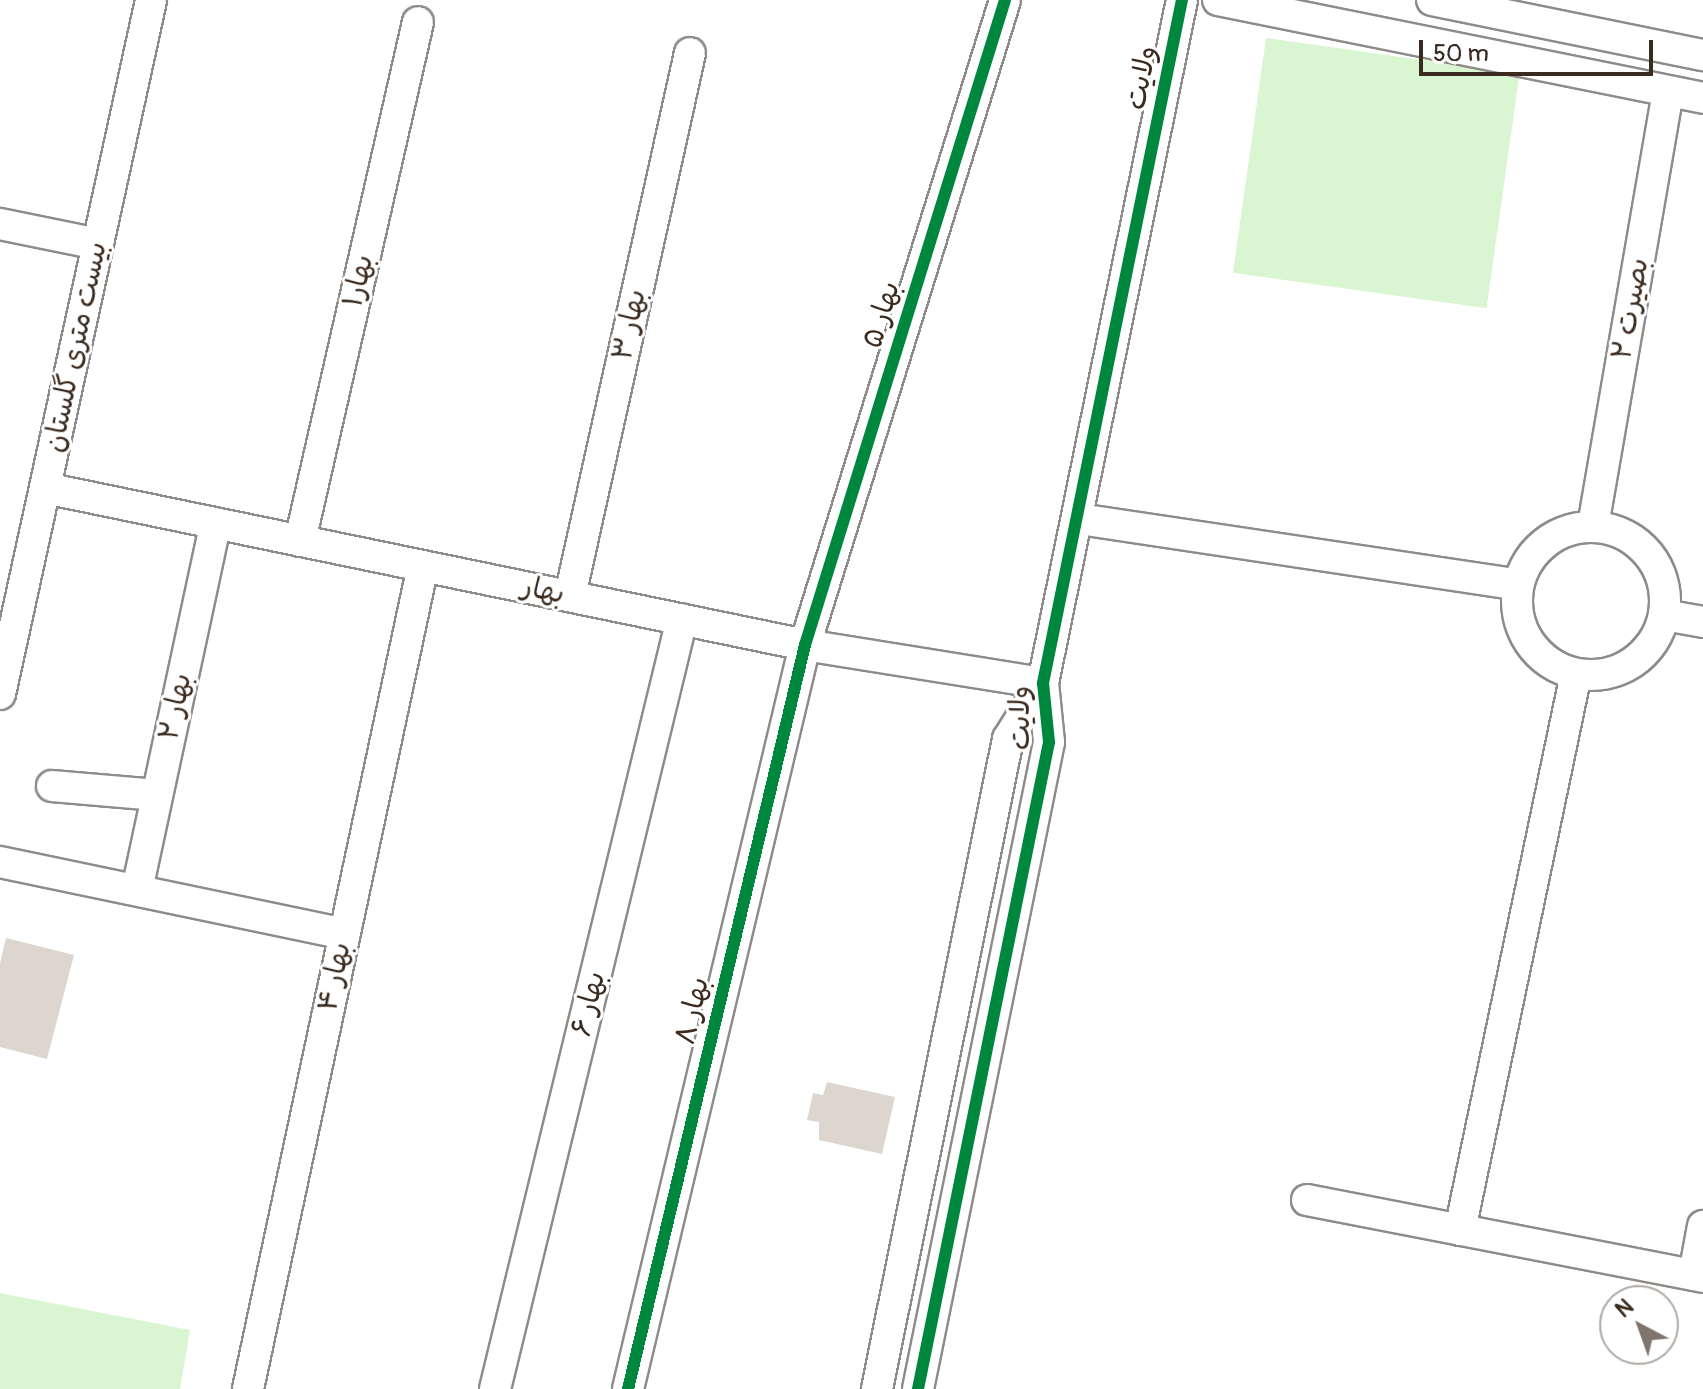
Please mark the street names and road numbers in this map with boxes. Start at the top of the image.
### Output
street label: ولایت [1119,43,1165,113]
street label: بیست متری گلستان [37,239,115,455]
street label: بهار۱ [337,252,381,310]
street label: بصیرت ۲ [1606,256,1656,362]
street label: بهار ۵ [856,278,908,352]
street label: بهار ۳ [606,287,654,363]
street label: بهار [519,570,567,612]
street label: بهار ۲ [153,670,199,744]
street label: ولایت [1004,686,1038,750]
street label: بهار ۴ [311,939,359,1015]
street label: بهار ۶ [565,968,613,1040]
street label: بهار ۸ [669,974,717,1048]

